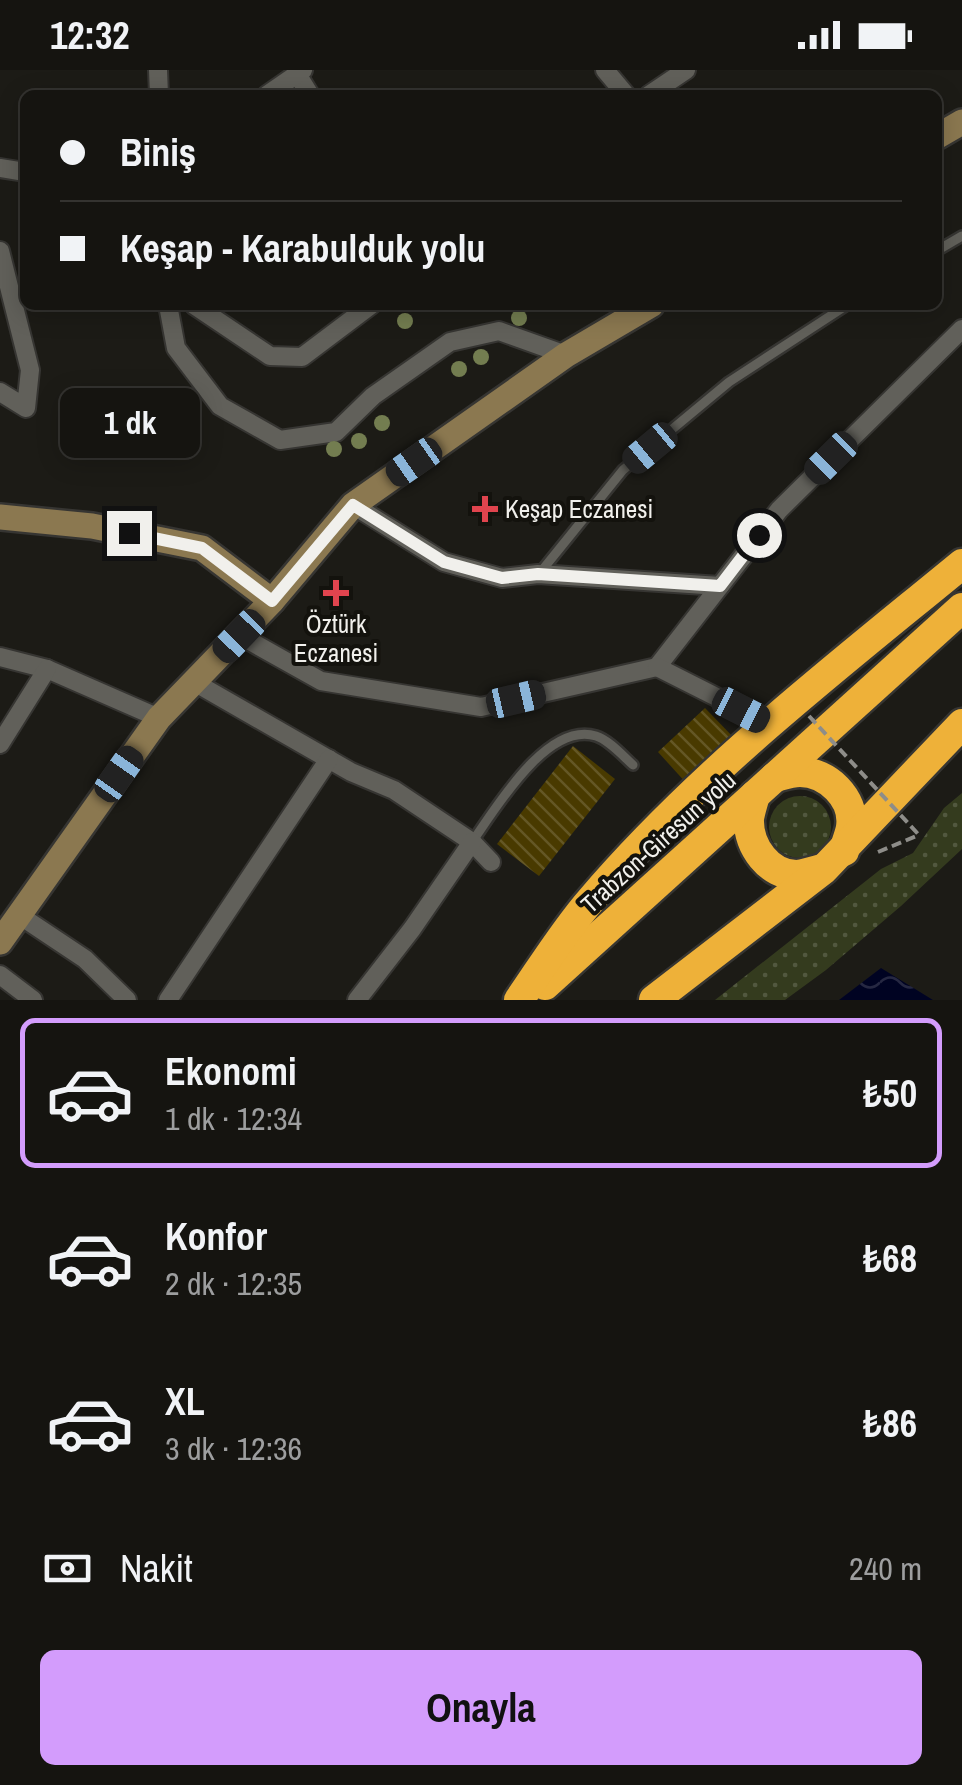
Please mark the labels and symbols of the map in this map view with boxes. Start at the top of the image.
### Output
callout: 1 dk [59,388,199,458]
car [617,417,683,479]
car [799,426,863,490]
car [381,433,447,491]
place label: Keşap Eczanesi [505,492,653,526]
marker: Keşap Eczanesi [474,498,496,520]
route end [107,511,152,556]
route start [737,513,782,558]
marker: Öztürk Eczanesi [325,582,347,604]
car [207,604,271,668]
place label: Öztürk Eczanesi [294,607,378,670]
car [483,678,549,720]
car [707,683,775,737]
car [90,741,148,807]
street label: Trabzon-Giresun yolu [573,763,743,921]

